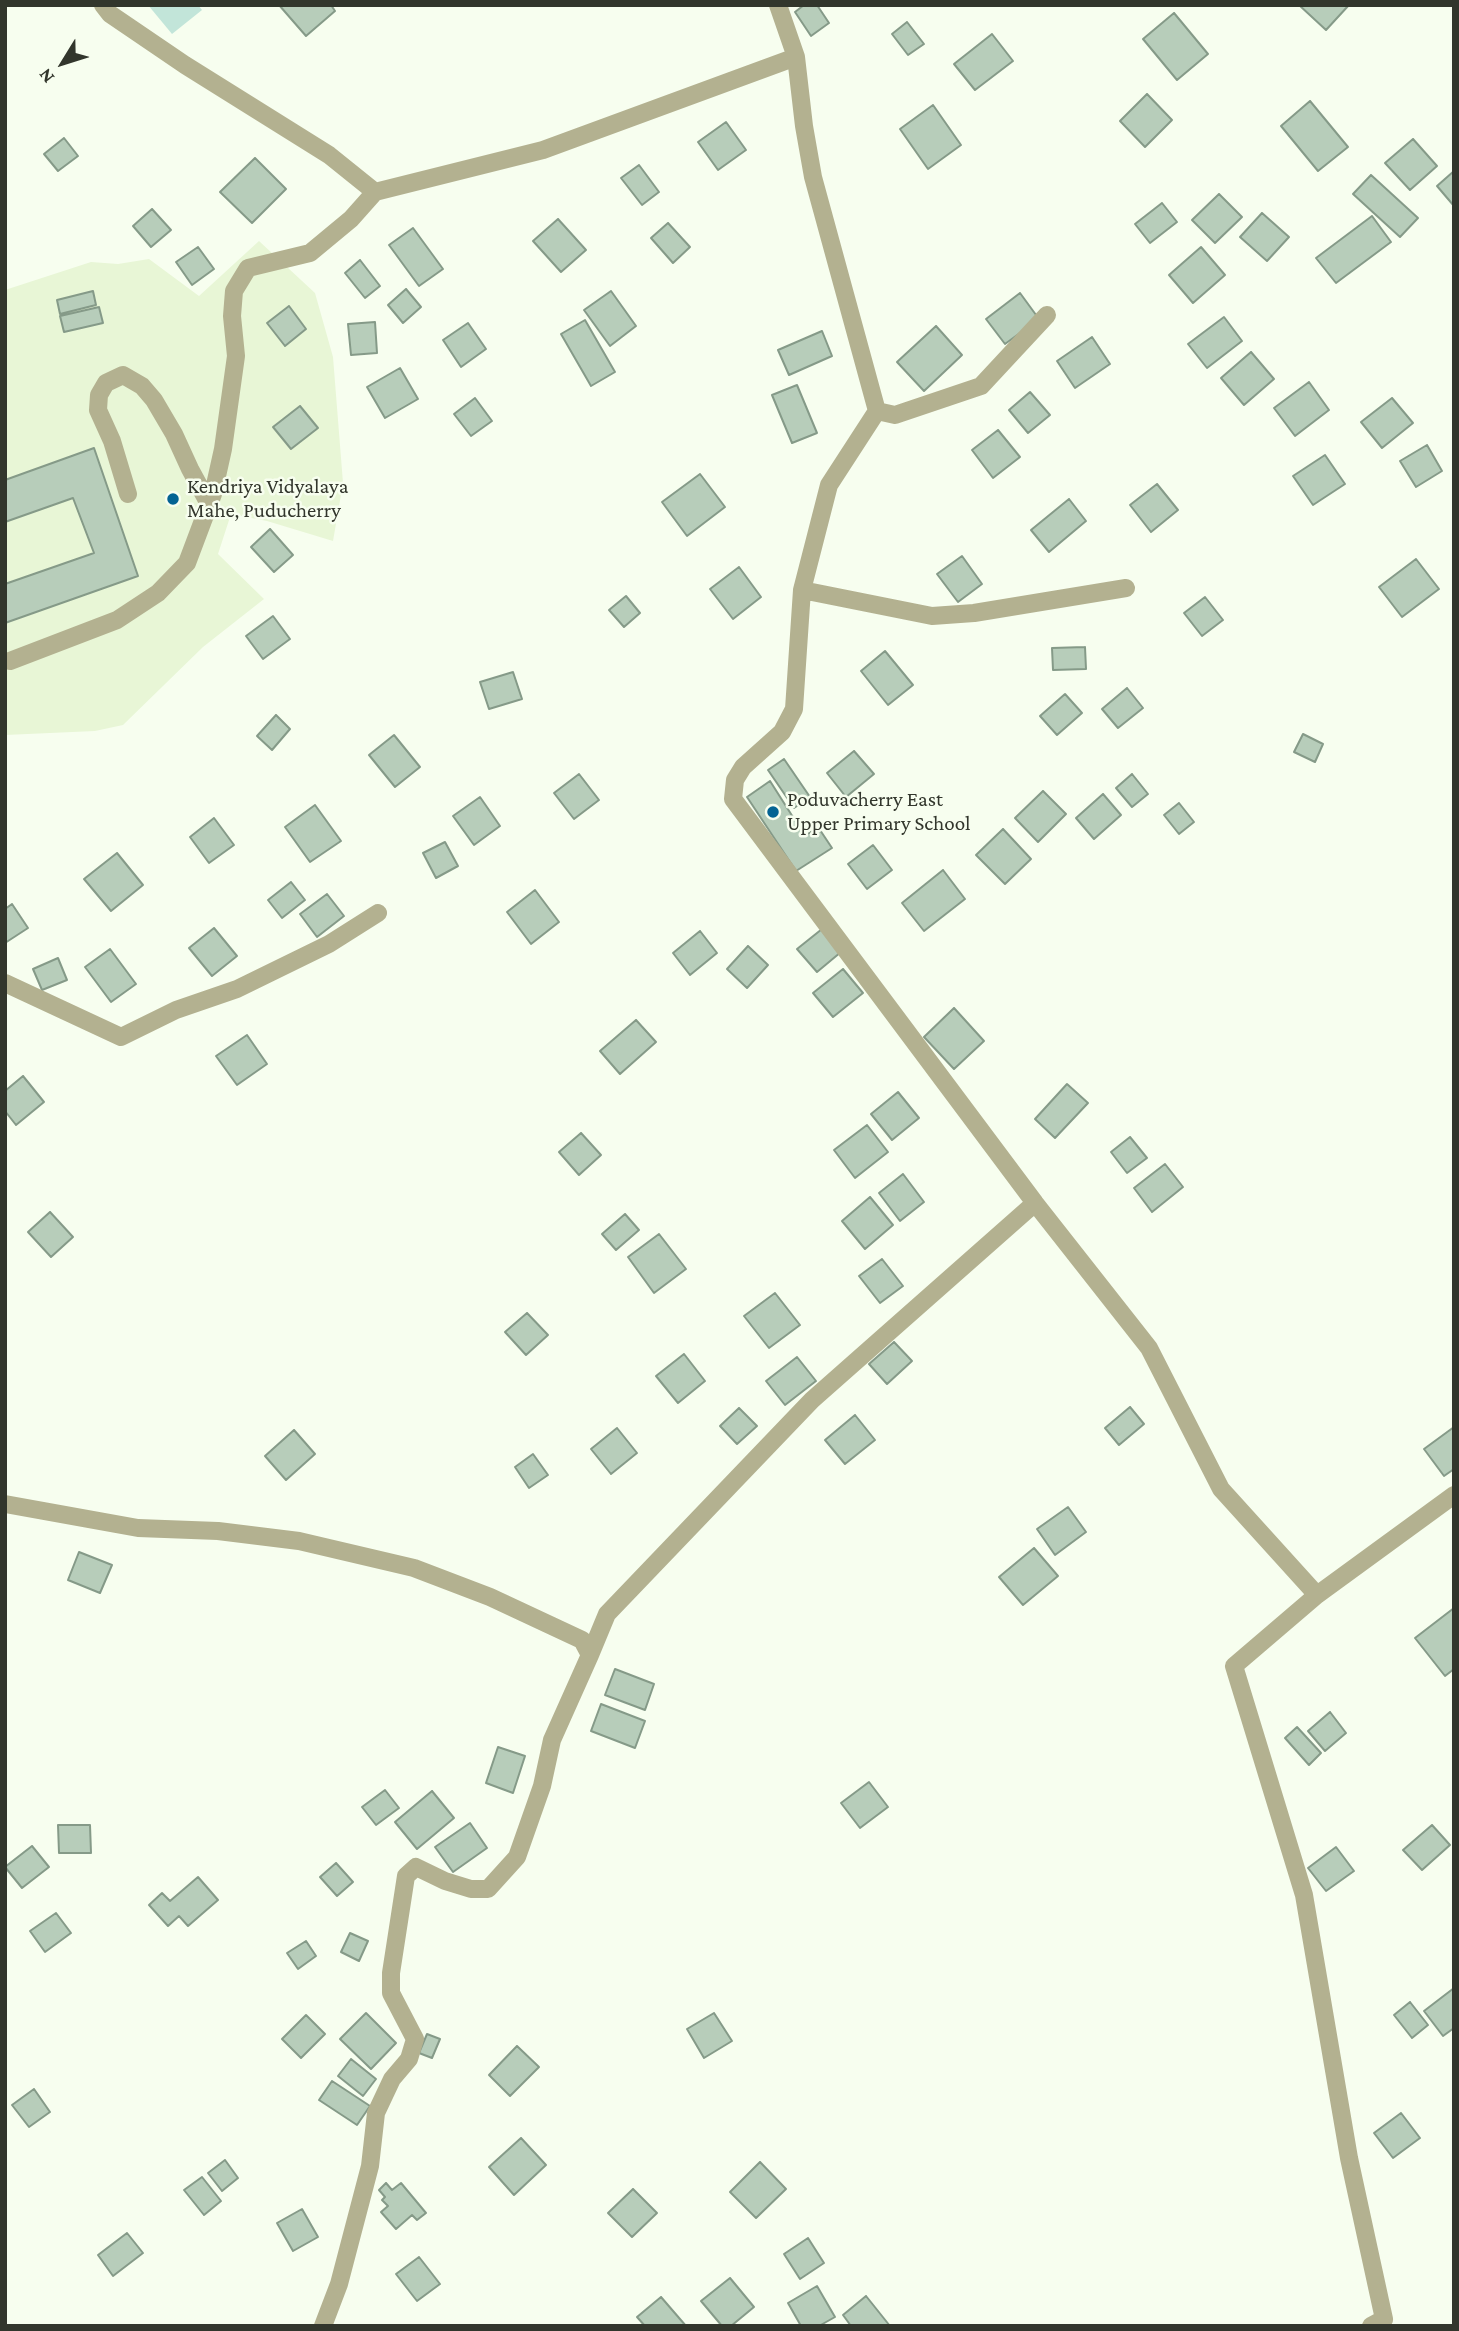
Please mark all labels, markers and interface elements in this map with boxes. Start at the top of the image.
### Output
north arrow [28,28,98,98]
text: N [34,65,58,88]
place label: Kendriya Vidyalaya Mahe, Puducherry [187,474,348,524]
marker: Kendriya Vidyalaya Mahe, Puducherry [165,491,181,507]
place label: Poduvacherry East Upper Primary School [787,787,971,837]
marker: Poduvacherry East Upper Primary School [765,804,781,820]

